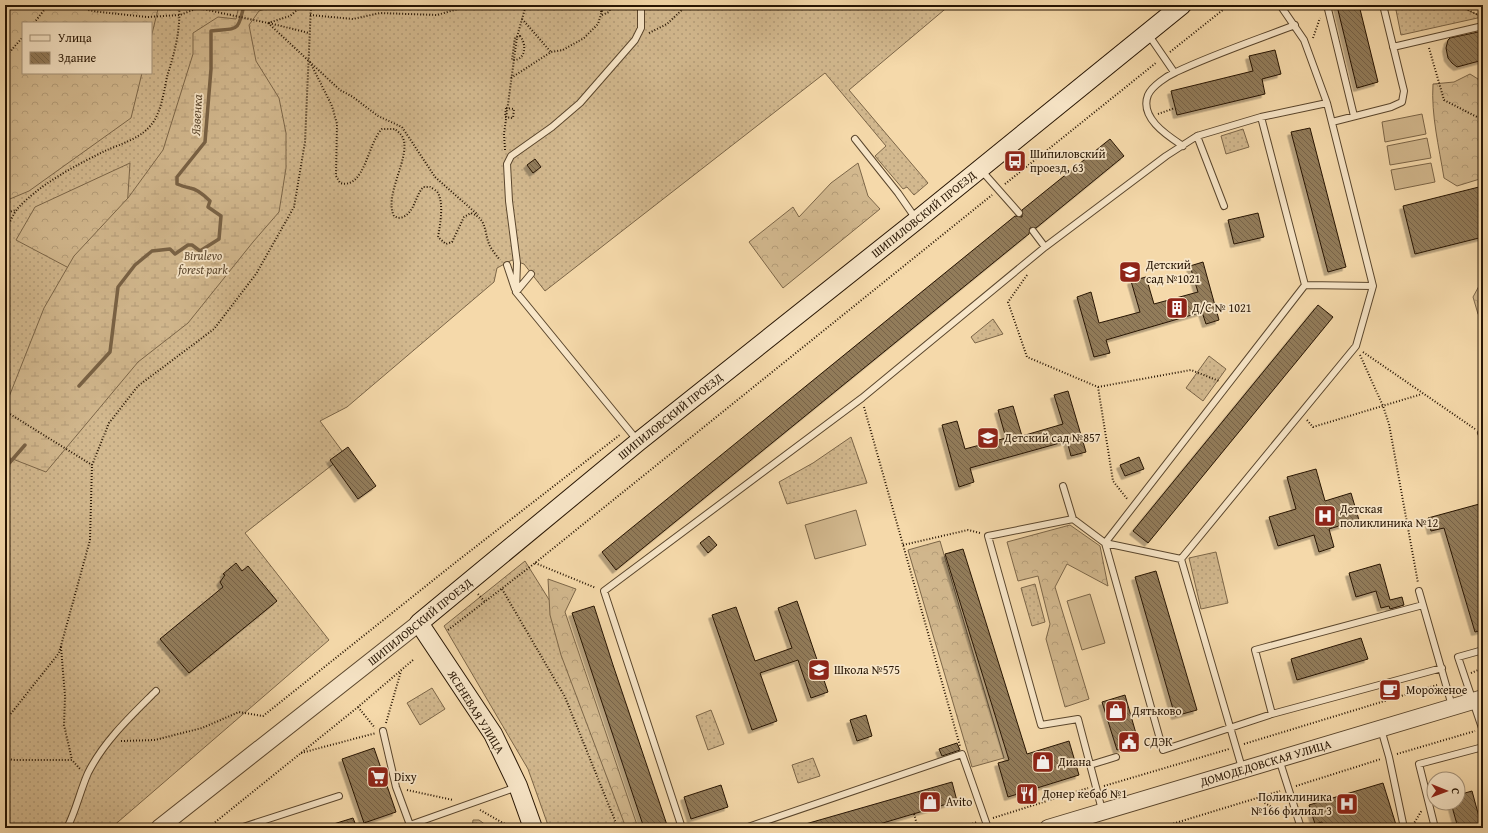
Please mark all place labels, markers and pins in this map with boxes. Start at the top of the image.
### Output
place label: Шипиловский проезд, 63 [1030,145,1106,176]
bus stop icon: Шипиловский проезд, 63 [1002,148,1028,174]
place label: Детский сад №1021 [1145,256,1201,287]
school or university icon: Детский сад №1021 [1117,259,1143,285]
building icon: Д/C № 1021 [1164,295,1190,321]
place label: Д/C № 1021 [1191,299,1252,316]
school or university icon: Детский сад №857 [975,425,1001,451]
place label: Детский сад №857 [1003,429,1101,446]
place label: Детская поликлиника №12 [1339,500,1438,531]
hospital icon: Детская поликлиника №12 [1312,503,1338,529]
school or university icon: Школа №575 [806,657,832,683]
place label: Школа №575 [834,661,900,678]
cafe icon: Мороженое [1377,677,1403,703]
place label: Мороженое [1406,681,1468,698]
shop icon: Дятьково [1103,698,1129,724]
place label: Дятьково [1131,702,1182,719]
public building icon: СДЭК [1116,729,1142,755]
place label: СДЭК [1144,733,1173,750]
shop icon: Диана [1030,749,1056,775]
place label: Диана [1057,753,1091,770]
supermarket icon: Dixy [365,764,391,790]
place label: Dixy [394,768,417,785]
restaurant icon: Донер кебаб №1 [1014,781,1040,807]
place label: Донер кебаб №1 [1041,785,1127,802]
place label: Поликлиника №166 филиал 3 [1251,788,1332,819]
shop icon: Avito [917,789,943,815]
hospital icon: Поликлиника №166 филиал 3 [1334,791,1360,817]
place label: Avito [946,793,972,810]

